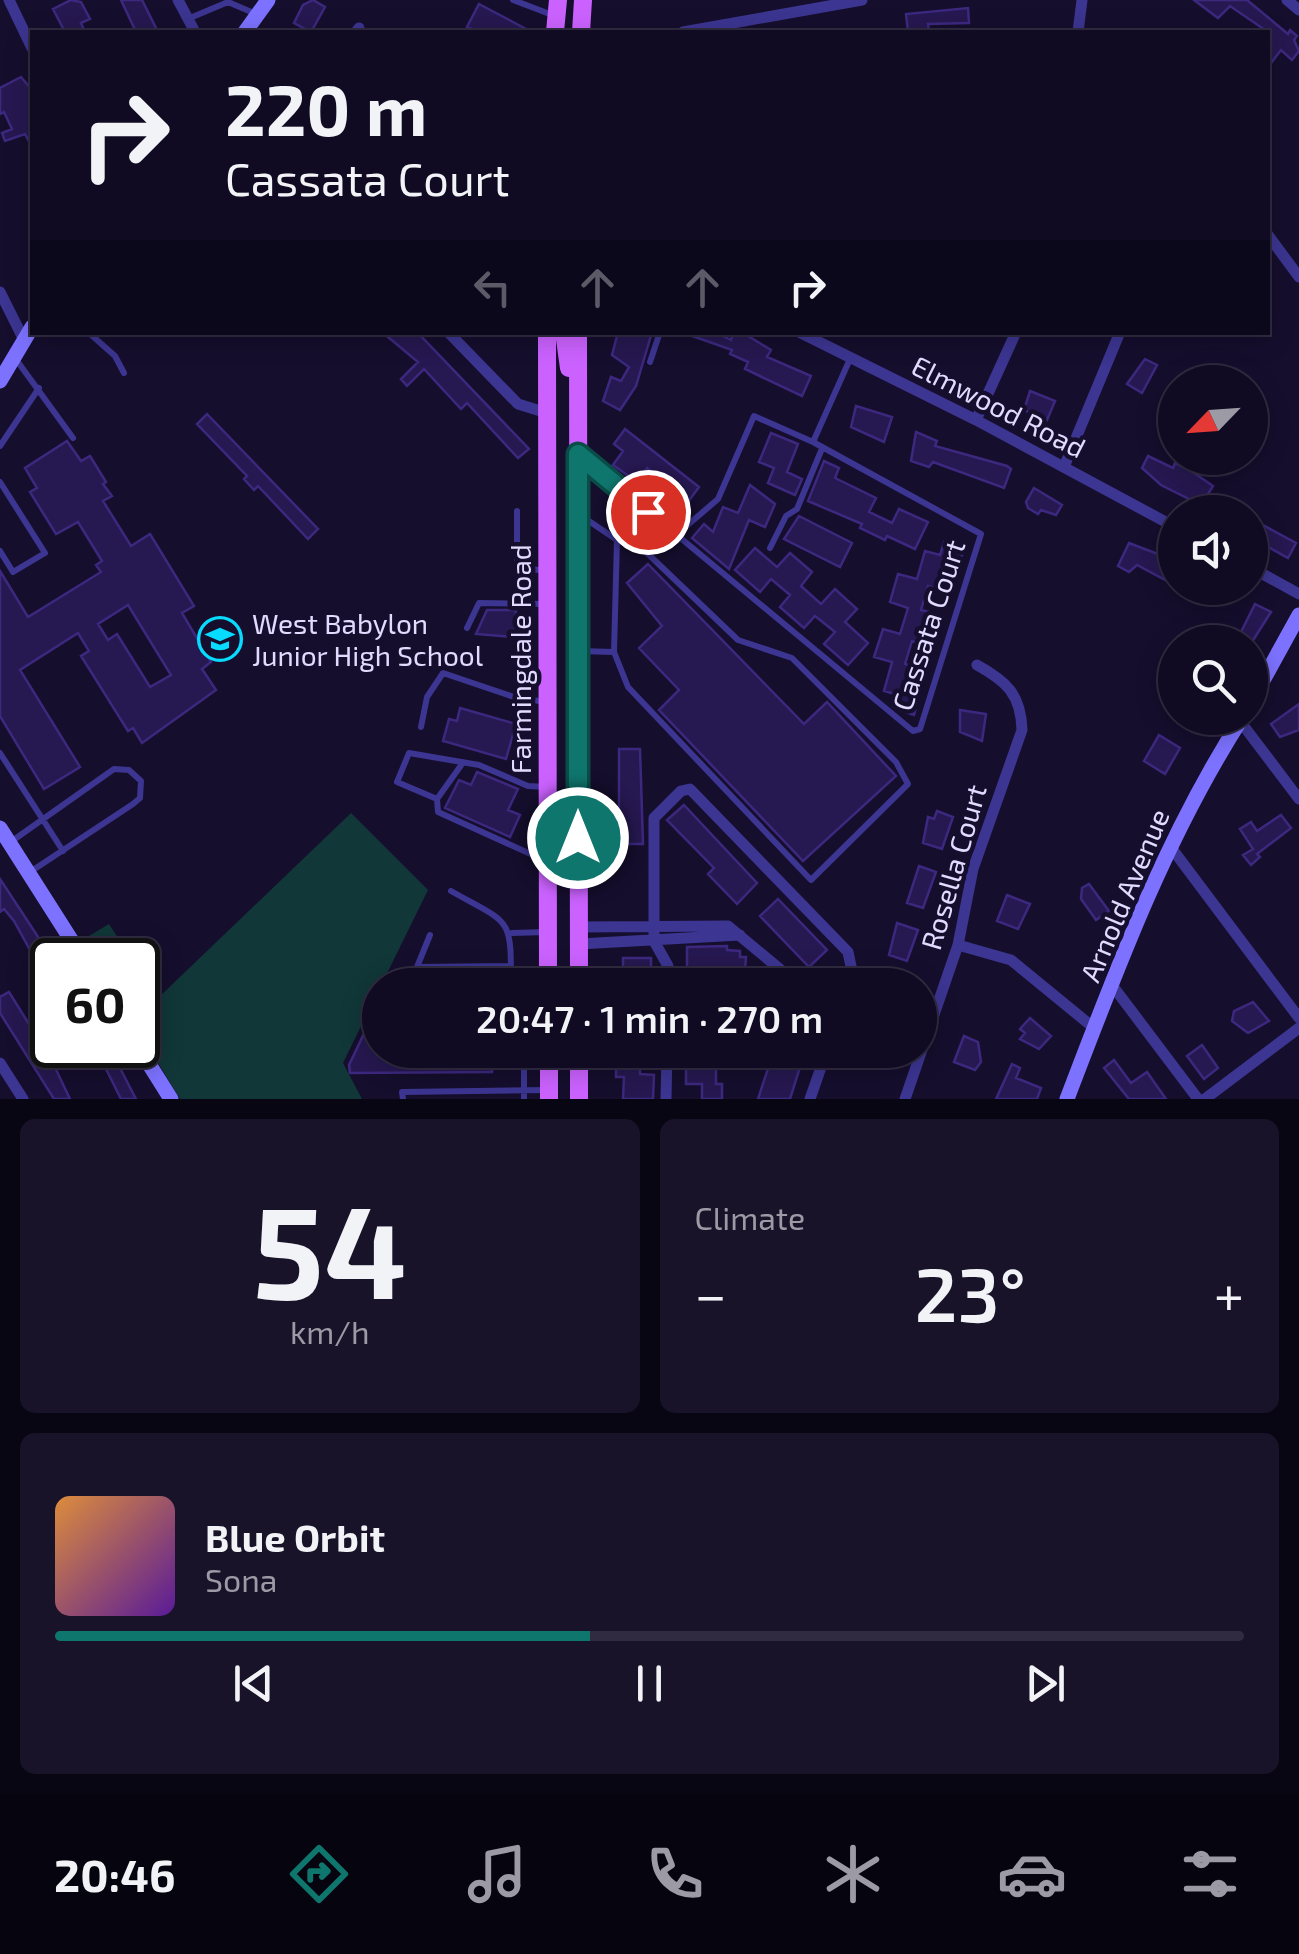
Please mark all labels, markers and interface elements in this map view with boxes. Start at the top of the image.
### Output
text: 220 m [225,66,427,150]
icon: right [60,70,190,200]
text: Cassata Court [225,151,510,205]
icon: left [465,260,520,315]
icon: ahead [570,260,625,315]
icon: ahead [675,260,730,315]
icon: right [780,260,835,315]
street label: Elmwood Road [907,348,1091,464]
north arrow [1158,365,1268,475]
map controls [1158,365,1268,735]
pin [606,470,691,555]
icon: arrive [621,485,676,540]
button: sound [1158,495,1268,605]
street label: Cassata Court [884,535,972,715]
street label: Farmingdale Road [503,544,537,774]
place label: West Babylon Junior High School [252,606,484,672]
school or university icon: West Babylon Junior High School [197,616,243,662]
button: search [1158,625,1268,735]
street label: Rosella Court [913,780,993,954]
position arrow [526,786,630,890]
street label: Arnold Avenue [1072,803,1176,987]
speed limit sign: 60 [30,938,160,1068]
text: 20:47 · 1 min · 270 m [476,995,823,1041]
text: 54 [252,1169,407,1325]
text: Climate [695,1198,805,1236]
text: 23° [914,1247,1026,1337]
text: − [695,1260,727,1326]
text: + [1214,1260,1244,1326]
text: km/h [290,1312,369,1350]
text: Blue Orbit [205,1514,385,1560]
text: Sona [205,1560,277,1598]
icon: previous [226,1656,281,1711]
icon: pause [622,1656,677,1711]
icon: next [1018,1656,1073,1711]
icon: directions [284,1839,354,1909]
icon: music [462,1839,532,1909]
icon: phone [640,1839,710,1909]
icon: climate [818,1839,888,1909]
icon: car [997,1839,1067,1909]
icon: filters [1175,1839,1245,1909]
text: 20:46 [54,1847,175,1901]

